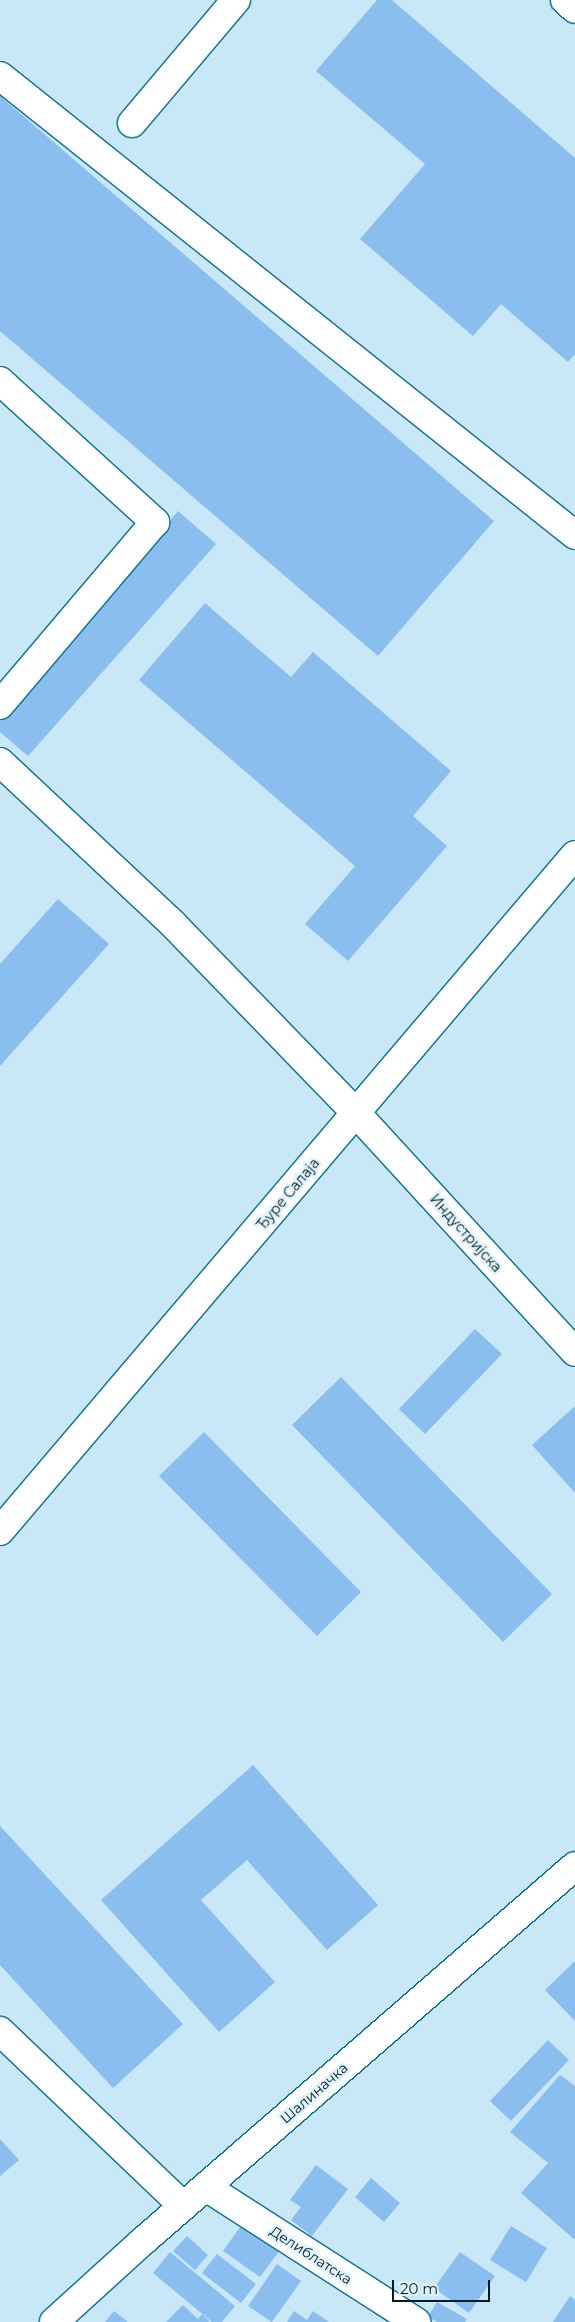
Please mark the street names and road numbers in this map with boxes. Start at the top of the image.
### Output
street label: Ђуре Салаја [253,1155,323,1233]
street label: Индустријска [427,1191,505,1275]
street label: Шалиначка [277,2059,351,2127]
street label: Делиблатска [267,2222,355,2288]

